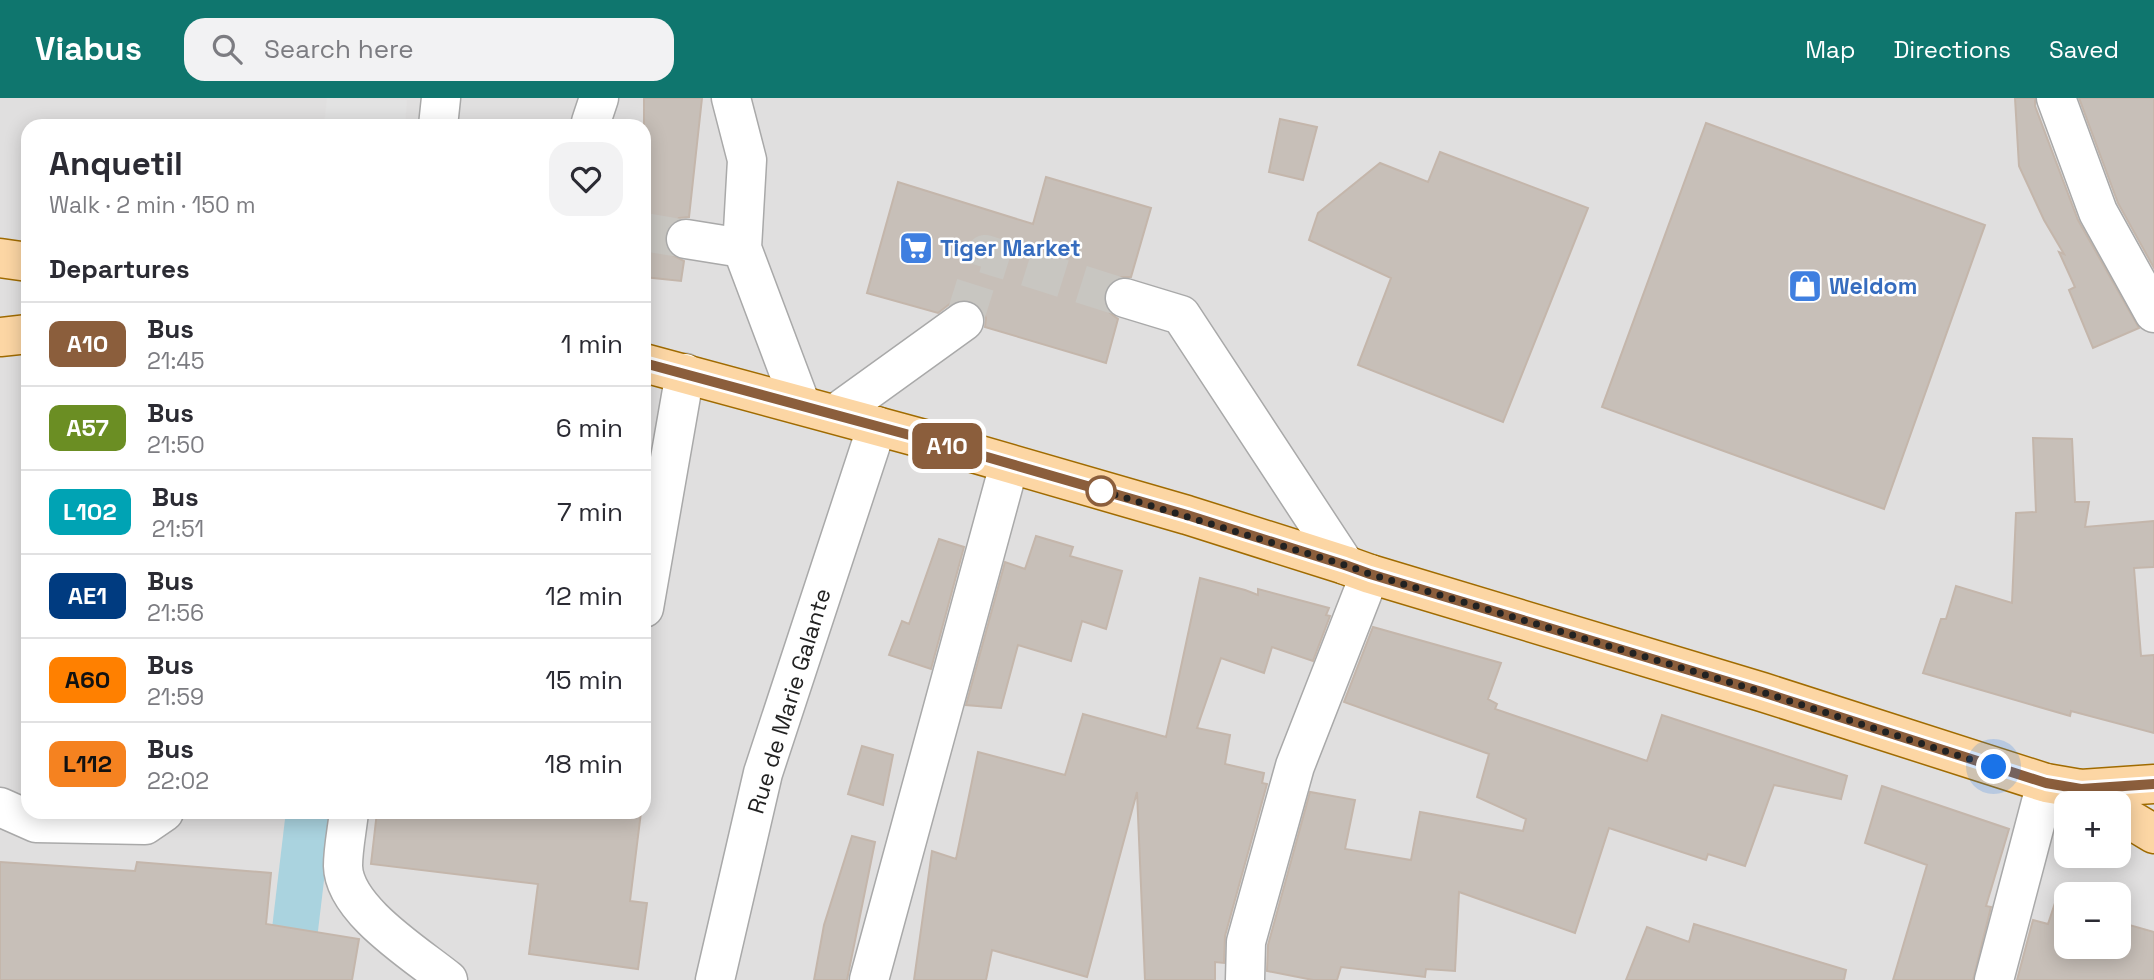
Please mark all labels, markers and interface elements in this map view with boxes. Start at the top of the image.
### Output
search box [184,18,674,81]
text: Viabus [35,28,142,70]
icon: search [208,30,246,68]
text: Search here [264,32,414,66]
text: Map [1805,34,1855,65]
text: Directions [1893,34,2011,65]
text: Saved [2049,34,2119,65]
button: heart [549,142,623,216]
text: Anquetil [49,143,183,185]
text: Walk · 2 min · 150 m [49,190,256,220]
supermarket icon: Tiger Market [897,229,935,267]
place label: Tiger Market [940,233,1081,263]
text: Departures [49,252,190,286]
shop icon: Weldom [1786,267,1824,305]
place label: Weldom [1829,271,1917,301]
text: Bus [147,312,194,346]
text: 1 min [561,327,623,361]
text: A10 [67,328,108,359]
text: 21:45 [147,346,204,376]
text: Bus [147,396,194,430]
text: 6 min [556,411,623,445]
text: A57 [66,412,109,443]
line badge: A10 [907,423,987,469]
text: 21:50 [147,430,205,460]
text: A10 [926,430,968,461]
unlabelled marker [1086,476,1116,506]
text: Bus [152,480,199,514]
text: 7 min [557,495,623,529]
text: L102 [63,496,117,527]
text: 21:51 [152,514,204,544]
text: Bus [147,564,194,598]
text: 12 min [545,579,623,613]
text: AE1 [68,580,107,611]
street label: Rue de Marie Galante [740,585,838,817]
text: 21:56 [147,598,204,628]
text: Bus [147,648,194,682]
text: 15 min [545,663,623,697]
text: A60 [65,664,110,695]
text: 21:59 [147,682,204,712]
text: Bus [147,732,194,766]
text: 18 min [545,747,623,781]
text: L112 [63,748,112,779]
your location [1976,749,2011,784]
text: 22:02 [147,766,209,796]
map controls [2054,791,2131,959]
button: + [2054,791,2131,868]
button: − [2054,882,2131,959]

